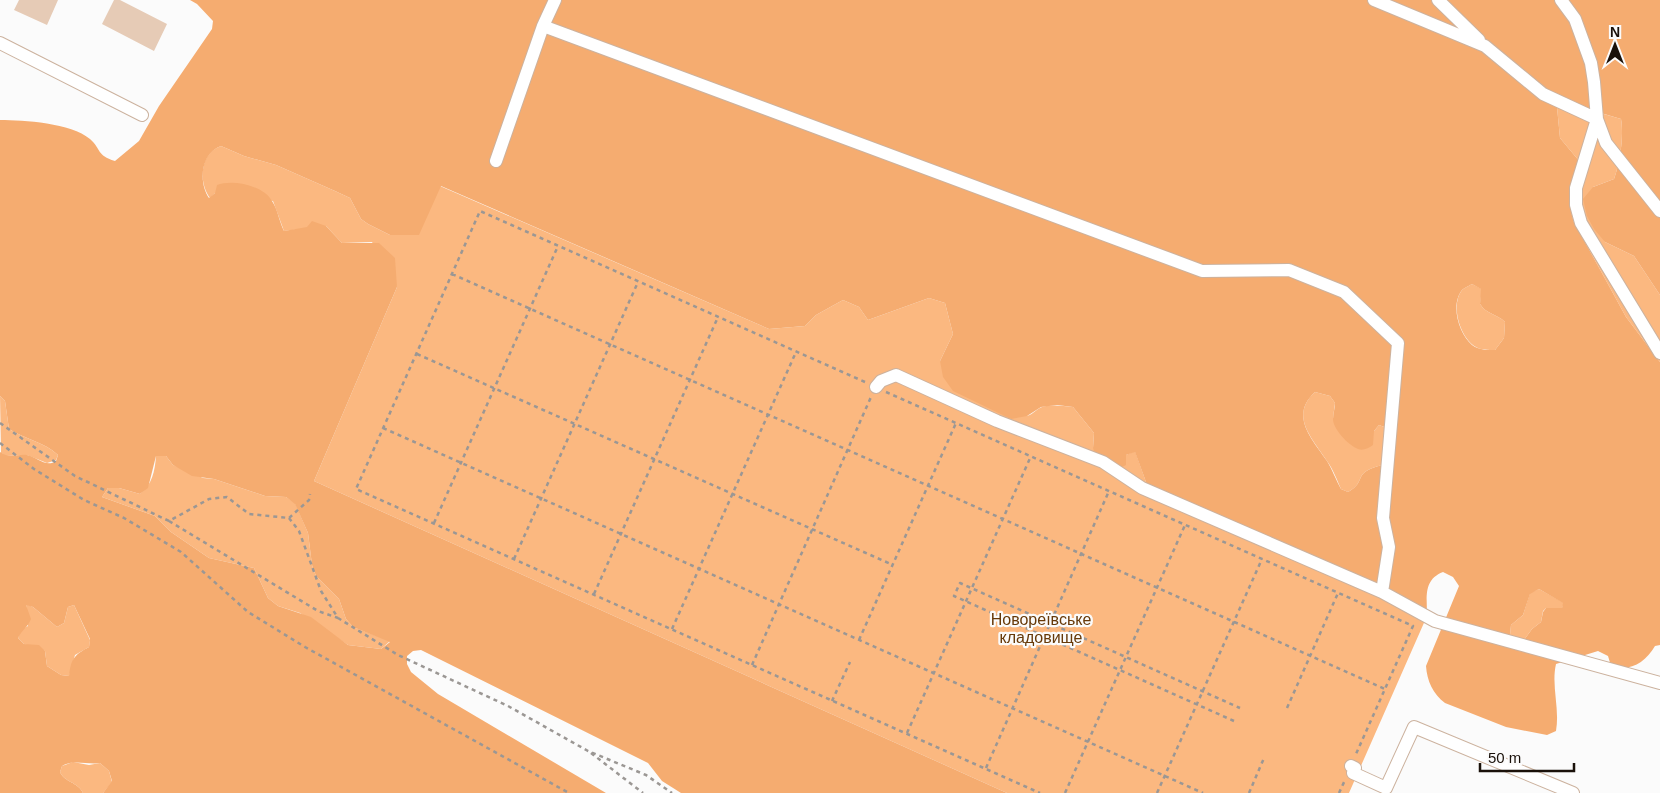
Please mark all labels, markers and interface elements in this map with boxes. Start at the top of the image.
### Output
north arrow [1590,20,1640,70]
text: N [1610,24,1620,40]
park label: Новореївське кладовище [991,611,1091,646]
scale bar [1480,740,1574,772]
text: 50 m [1488,749,1521,766]

